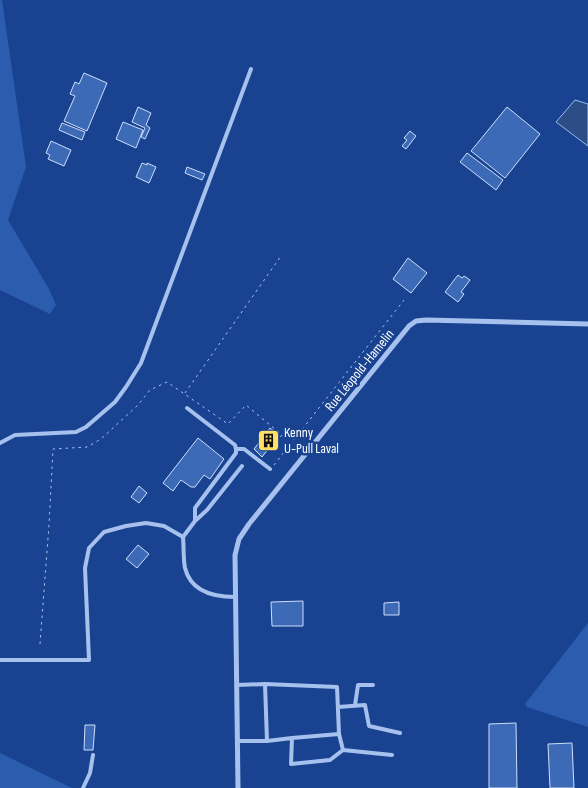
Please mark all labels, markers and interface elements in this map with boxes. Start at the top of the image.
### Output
street label: Rue Léopold-Hamelin [321,326,398,415]
place label: Kenny U-Pull Laval [284,424,339,457]
building icon: Kenny U-Pull Laval [256,428,280,452]

